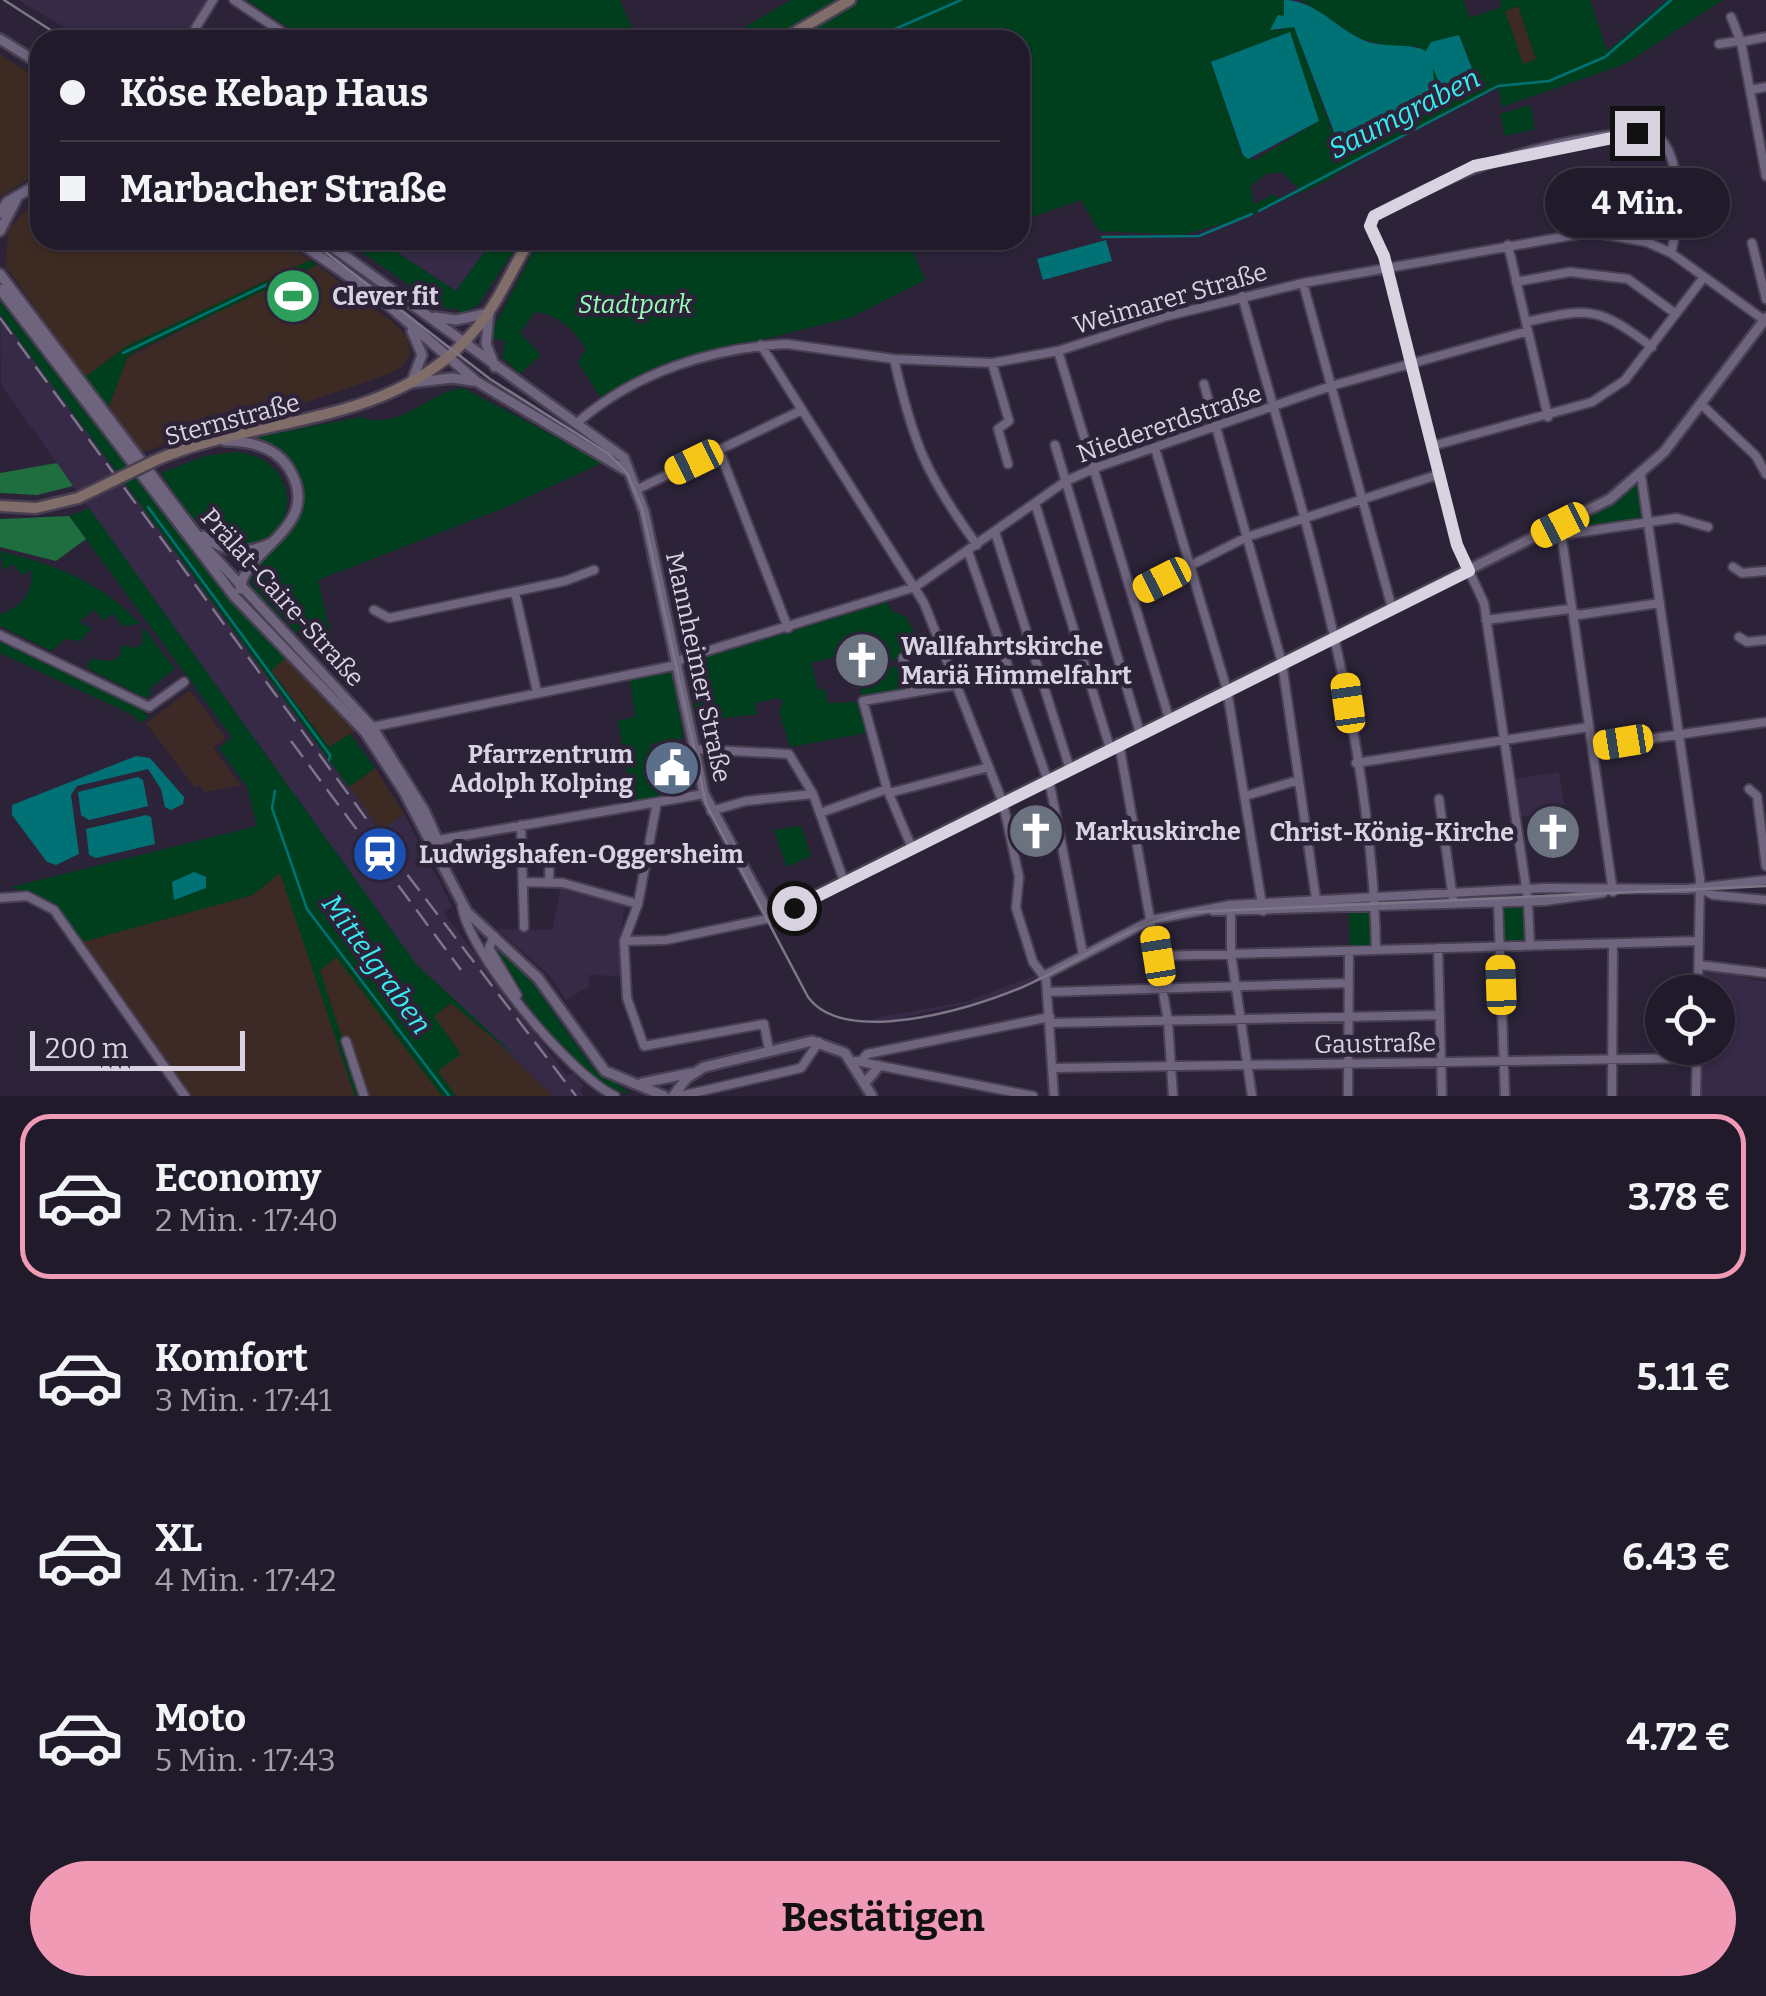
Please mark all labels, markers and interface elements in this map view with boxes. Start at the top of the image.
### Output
water label: Saumgraben [1323,61,1485,166]
text: Köse Kebap Haus [120,70,429,116]
route end [1615,111,1660,156]
text: Marbacher Straße [120,166,447,212]
callout: 4 Min. [1544,168,1730,238]
text: 4 Min. [1592,184,1683,222]
street label: Weimarer Straße [1070,257,1271,341]
sports icon: Clever fit [263,266,323,326]
place label: Clever fit [332,282,439,312]
park label: Stadtpark [578,290,692,320]
street label: Niedererdstraße [1073,378,1266,470]
street label: Sternstraße [162,388,303,452]
car [660,435,728,489]
car [1526,498,1594,552]
street label: Prälat-Caire-Straße [194,502,370,693]
street label: Mannheimer Straße [659,549,737,785]
car [1128,553,1196,607]
church icon: Wallfahrtskirche Mariä Himmelfahrt [832,630,892,690]
place label: Wallfahrtskirche Mariä Himmelfahrt [901,632,1132,691]
car [1329,671,1367,735]
car [1591,722,1655,762]
public building icon: Pfarrzentrum Adolph Kolping [642,738,702,798]
place label: Pfarrzentrum Adolph Kolping [450,740,633,799]
church icon: Markuskirche [1006,801,1066,861]
church icon: Christ-König-Kirche [1523,802,1583,862]
place label: Markuskirche [1075,817,1241,847]
place label: Christ-König-Kirche [1270,818,1514,848]
station icon: Ludwigshafen-Oggersheim [350,824,410,884]
place label: Ludwigshafen-Oggersheim [419,840,744,870]
route start [772,886,817,931]
water label: Mittelgraben [315,888,438,1040]
car [1138,924,1178,988]
car [1485,954,1517,1016]
map controls [1645,975,1735,1065]
button: locate [1645,975,1735,1065]
scale bar [30,1026,245,1070]
street label: Gaustraße [1314,1028,1436,1060]
text: 200 m [45,1032,128,1065]
icon: car [35,1152,125,1242]
text: Economy [155,1155,321,1201]
text: 3.78 € [1628,1174,1731,1220]
text: 2 Min. · 17:40 [155,1201,338,1239]
icon: car [35,1332,125,1422]
text: Komfort [155,1335,308,1381]
text: 5.11 € [1637,1354,1731,1400]
text: 3 Min. · 17:41 [155,1381,332,1419]
icon: car [35,1512,125,1602]
text: XL [155,1515,202,1561]
text: 6.43 € [1622,1534,1731,1580]
text: 4 Min. · 17:42 [155,1561,337,1599]
icon: car [35,1692,125,1782]
text: Moto [155,1695,246,1741]
text: 4.72 € [1626,1714,1731,1760]
text: 5 Min. · 17:43 [155,1741,336,1779]
button: Bestätigen [30,1861,1736,1976]

